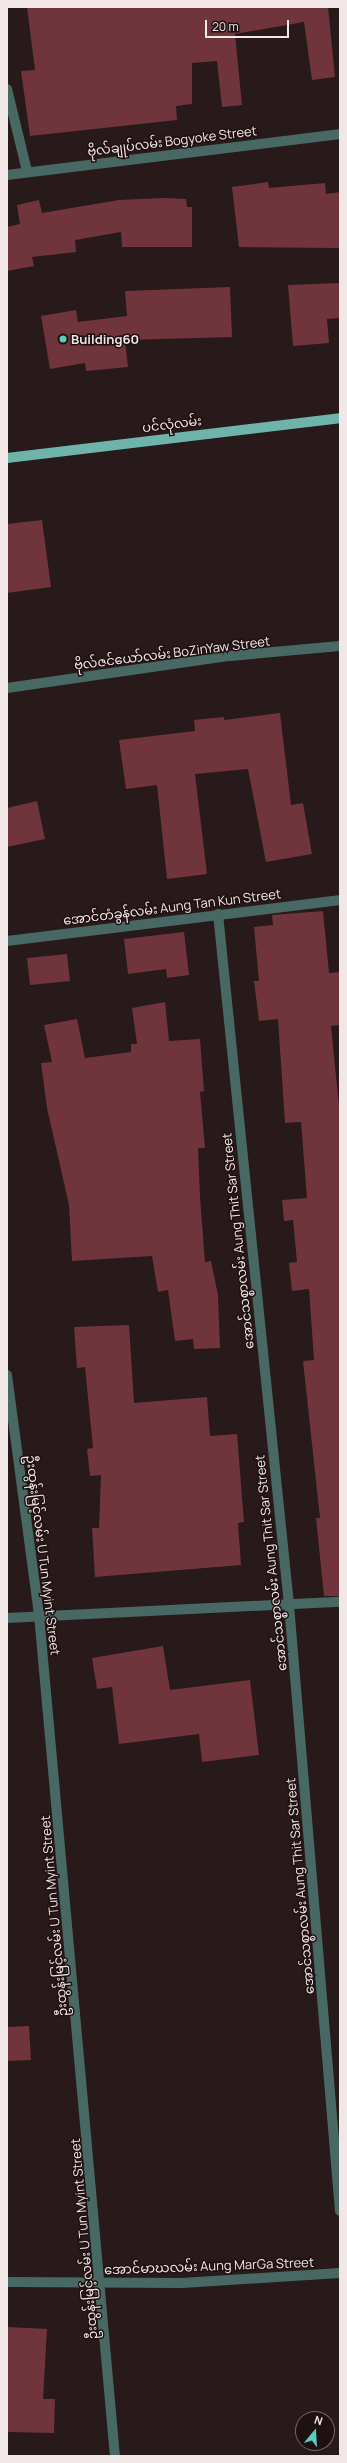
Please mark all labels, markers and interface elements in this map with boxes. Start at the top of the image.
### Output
scale bar [207,12,291,38]
text: 20 m [212,18,239,35]
street label: ဗိုလ်ချုပ်လမ်း Bogyoke Street [86,123,258,159]
place label: Building60 [71,331,139,347]
marker: Building60 [58,334,68,344]
street label: ပင်လုံလမ်း [141,413,203,435]
street label: ဗိုလ်ဇင်ယော်လမ်း BoZinYaw Street [73,633,271,673]
street label: အောင်တံခွန်လမ်း Aung Tan Kun Street [62,886,282,928]
street label: အောင်သစ္စာလမ်း Aung Thit Sar Street [219,1132,257,1350]
street label: ဦးထွန်းမြင့်လမ်း U Tun Myint Street [23,1454,63,1656]
street label: အောင်သစ္စာလမ်း Aung Thit Sar Street [252,1454,290,1672]
street label: အောင်သစ္စာလမ်း Aung Thit Sar Street [283,1777,317,1995]
street label: ဦးထွန်းမြင့်လမ်း U Tun Myint Street [37,1815,71,2017]
street label: ဦးထွန်းမြင့်လမ်း U Tun Myint Street [67,2138,101,2340]
street label: အောင်မာဃလမ်း Aung MarGa Street [104,2255,314,2277]
north arrow [295,2411,335,2451]
text: N [312,2412,325,2428]

